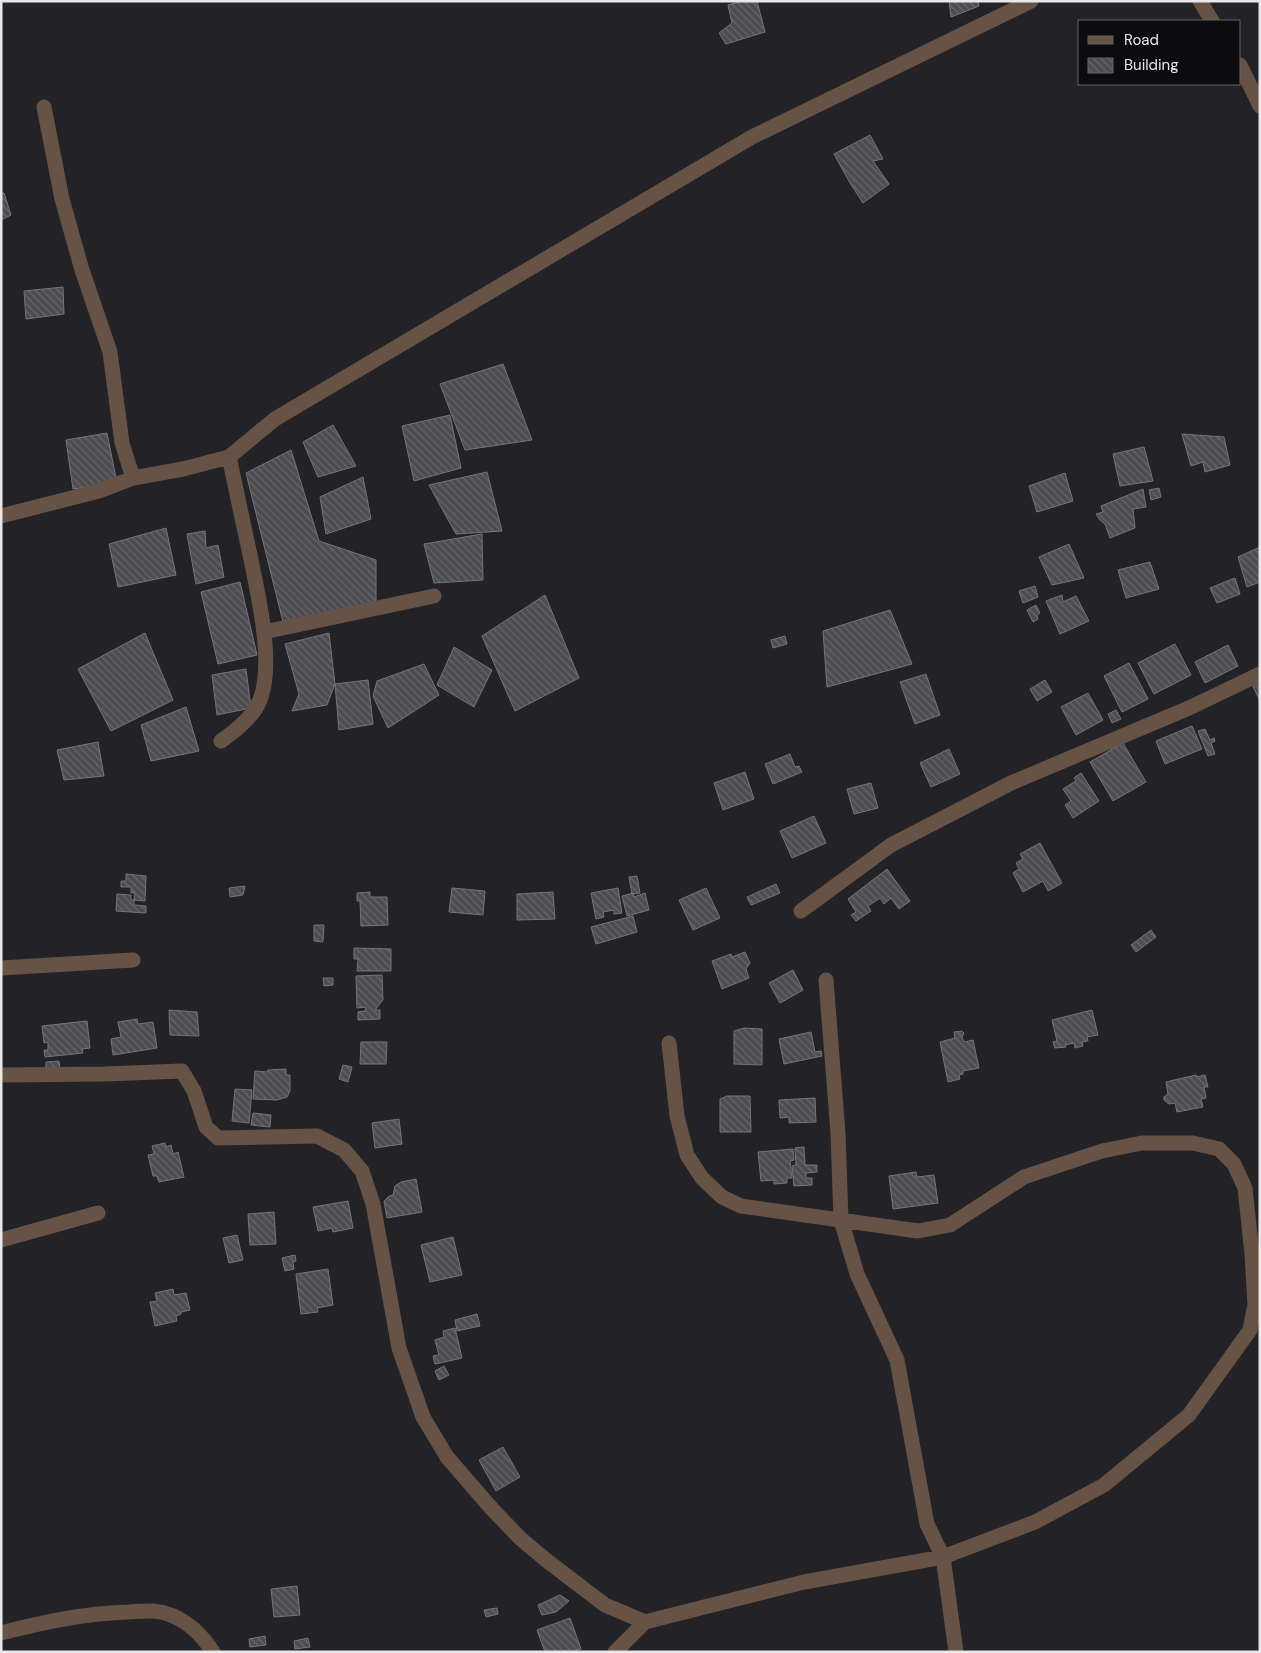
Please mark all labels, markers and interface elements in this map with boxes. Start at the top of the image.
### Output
legend [1078,20,1241,85]
text: Road [1124,30,1159,50]
text: Building [1124,55,1179,75]

